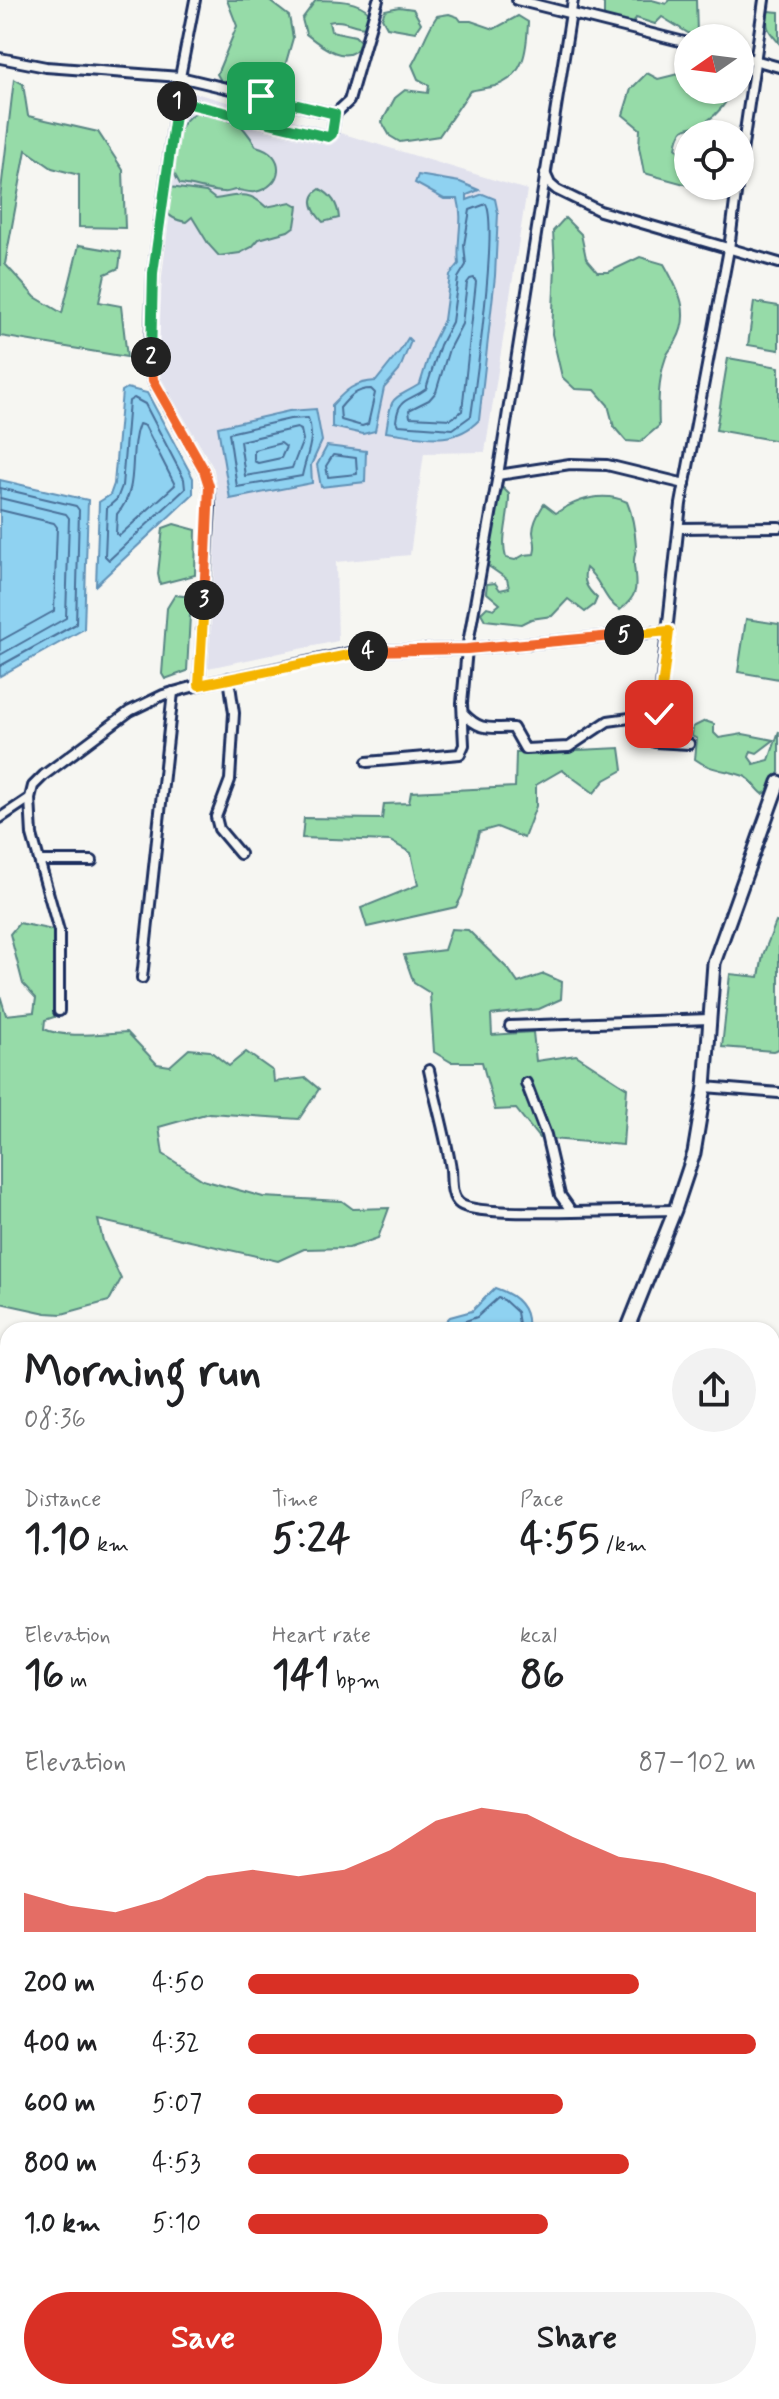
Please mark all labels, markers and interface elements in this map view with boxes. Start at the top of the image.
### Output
north arrow [674,24,754,104]
map controls [674,24,754,200]
pin [227,62,295,130]
icon: arrive [239,74,283,118]
pin: 1 [157,81,197,121]
text: 1 [172,87,182,115]
button: locate [674,120,754,200]
pin: 2 [131,337,171,377]
text: 2 [146,343,156,371]
pin: 3 [184,580,224,620]
text: 3 [199,586,209,614]
pin: 5 [604,615,644,655]
text: 5 [617,621,631,649]
pin: 4 [348,631,388,671]
text: 4 [362,637,374,665]
pin [625,680,693,748]
icon: check [637,692,681,736]
text: Morning run [24,1344,261,1402]
button: share [672,1348,756,1432]
text: 08:36 [24,1403,86,1437]
text: Distance [24,1486,101,1514]
text: Time [272,1486,318,1514]
text: Pace [520,1486,564,1514]
text: 1.10 [24,1514,91,1566]
text: 5:24 [272,1514,351,1566]
text: 4:55 [520,1514,599,1566]
text: km [91,1531,129,1559]
text: /km [599,1531,647,1559]
text: Elevation [24,1622,111,1650]
text: Heart rate [272,1622,371,1650]
text: kcal [520,1622,557,1650]
text: 16 [24,1650,64,1702]
text: 141 [272,1650,330,1702]
text: 86 [520,1650,565,1702]
text: m [64,1667,87,1695]
text: bpm [330,1667,380,1695]
text: Elevation [24,1746,126,1780]
text: 87–102 m [639,1746,756,1780]
text: 200 m [24,1967,95,2001]
text: 4:50 [152,1967,205,2001]
text: 400 m [24,2027,97,2061]
text: 4:32 [152,2027,200,2061]
text: 600 m [24,2087,96,2121]
text: 5:07 [152,2087,202,2121]
text: 800 m [24,2147,97,2181]
text: 4:53 [152,2147,201,2181]
text: 1.0 km [24,2207,101,2241]
text: 5:10 [152,2207,201,2241]
button: Save [24,2292,382,2384]
button: Share [398,2292,756,2384]

